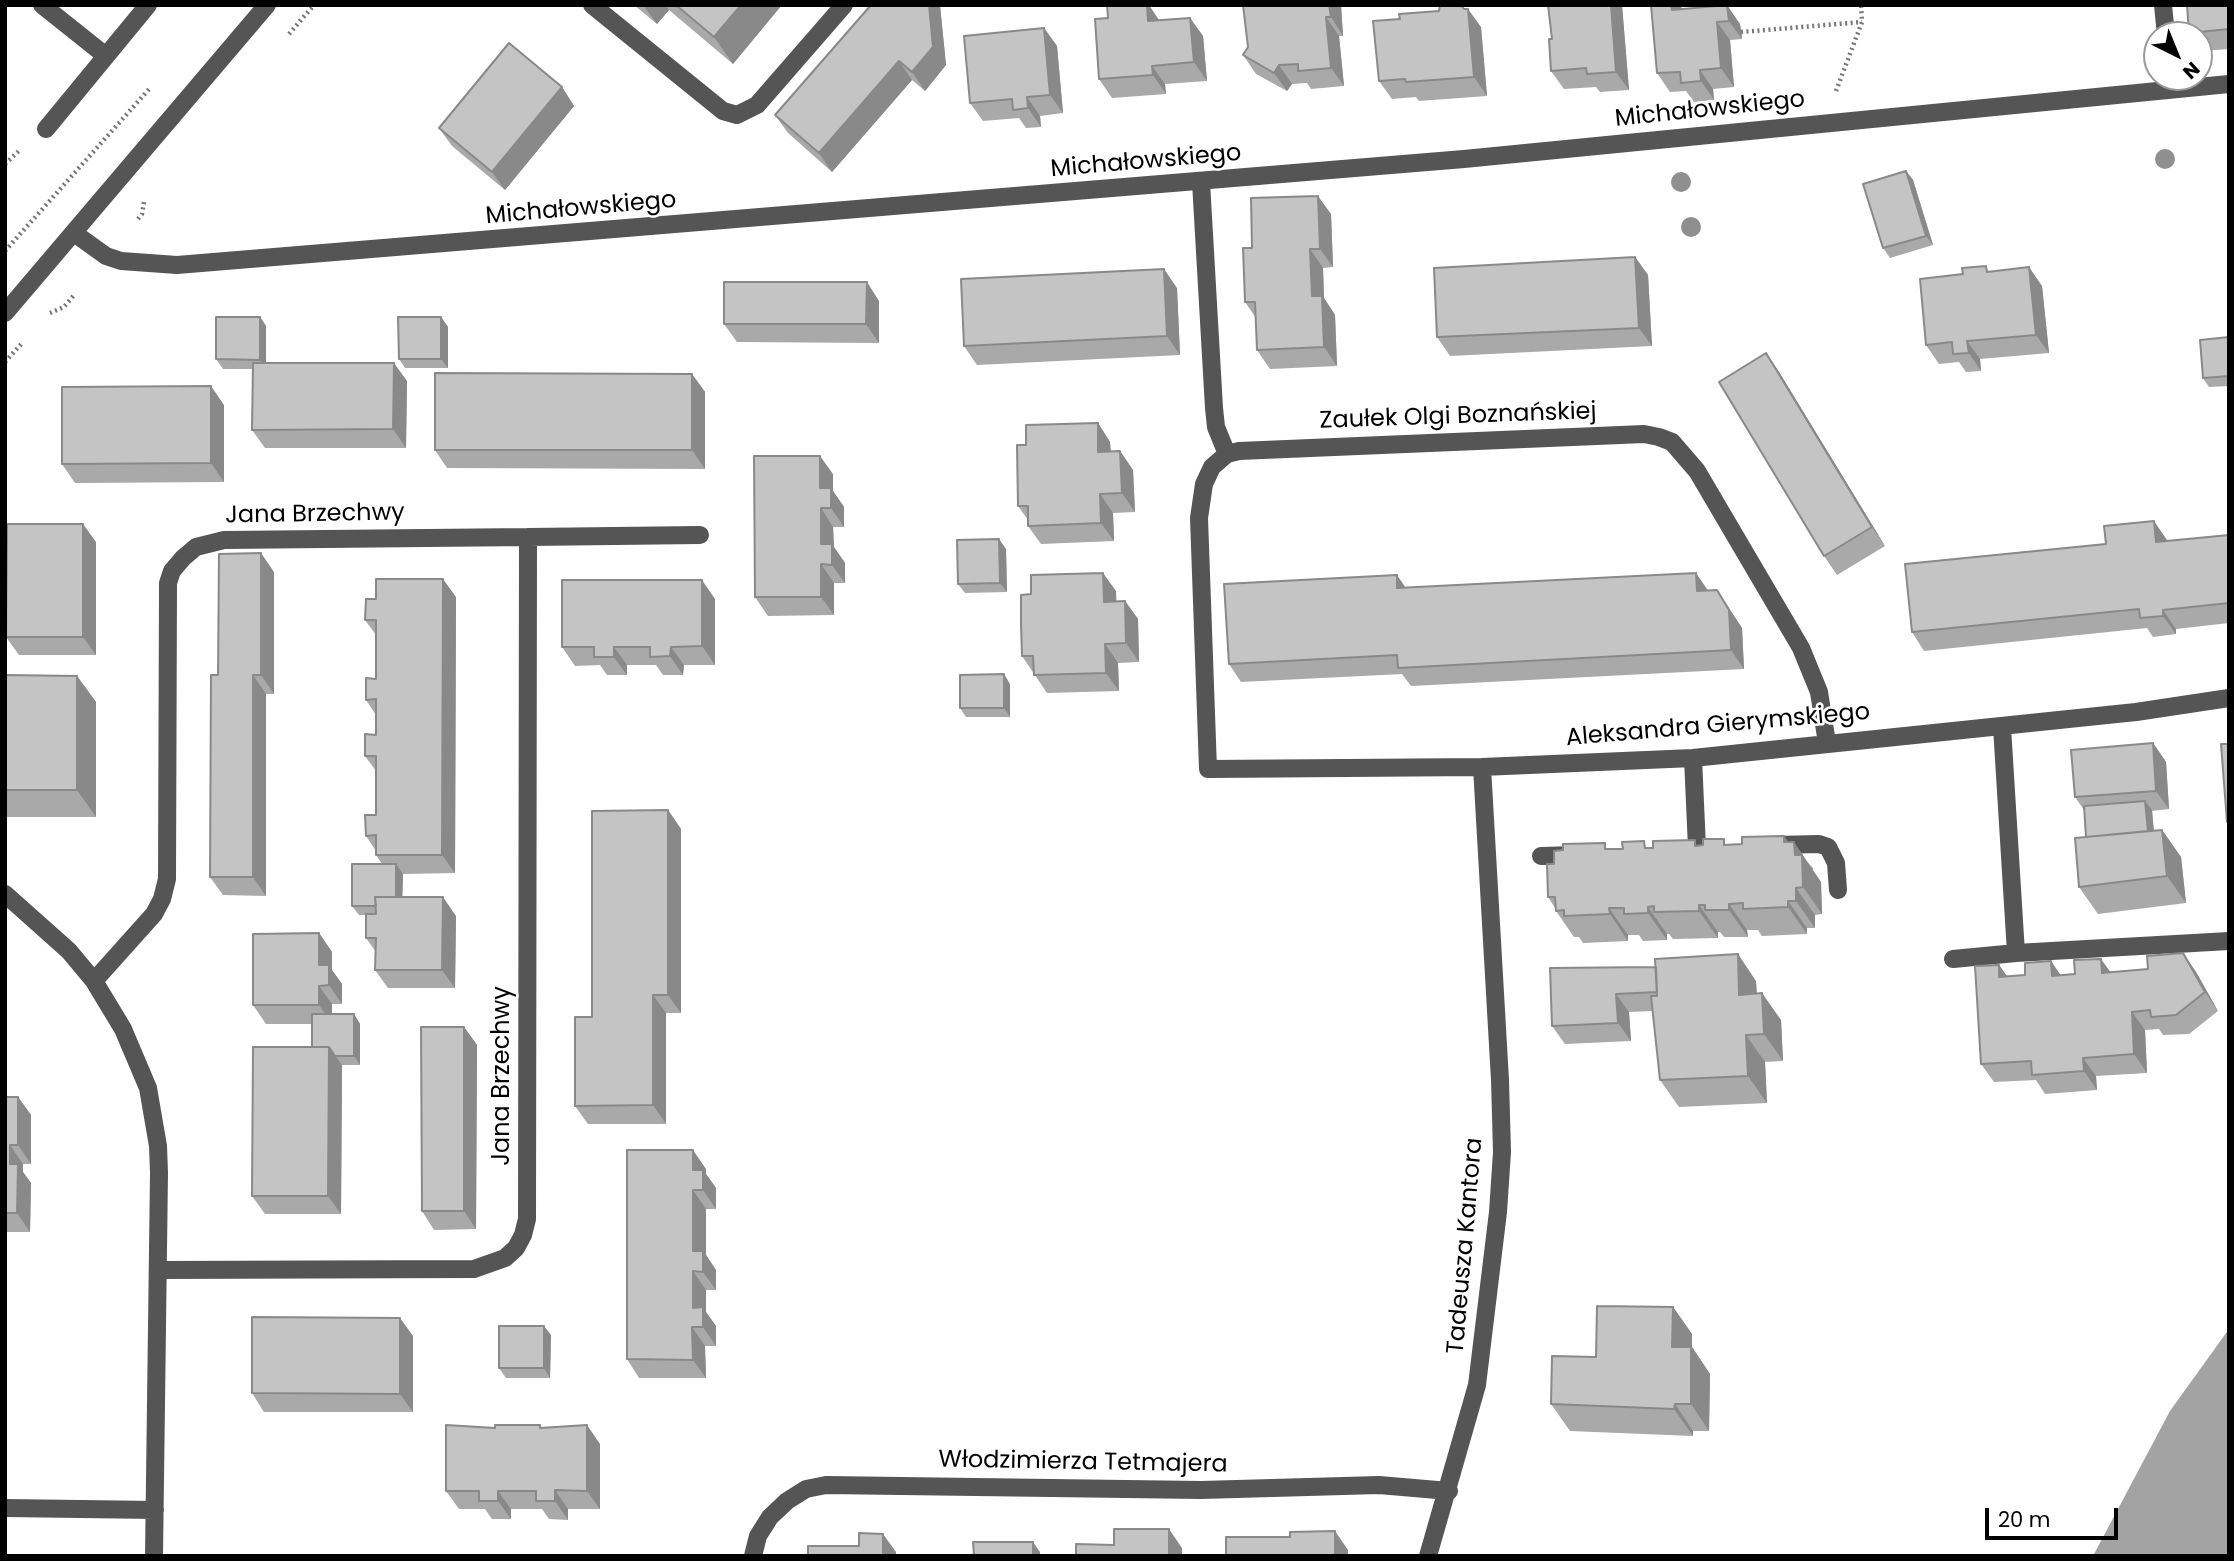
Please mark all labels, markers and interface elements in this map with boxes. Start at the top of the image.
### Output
north arrow [2143,21,2213,91]
text: N [2177,56,2206,85]
street label: Michałowskiego [1613,86,1807,134]
street label: Michałowskiego [1050,139,1242,185]
street label: Michałowskiego [485,186,677,232]
street label: Zaułek Olgi Boznańskiej [1319,398,1597,436]
street label: Jana Brzechwy [225,499,405,531]
street label: Aleksandra Gierymskiego [1565,698,1871,754]
street label: Jana Brzechwy [489,986,517,1166]
street label: Tadeusza Kantora [1442,1137,1490,1355]
street label: Włodzimierza Tetmajera [938,1446,1228,1480]
scale bar [1989,1494,2122,1538]
text: 20 m [1998,1505,2051,1534]

